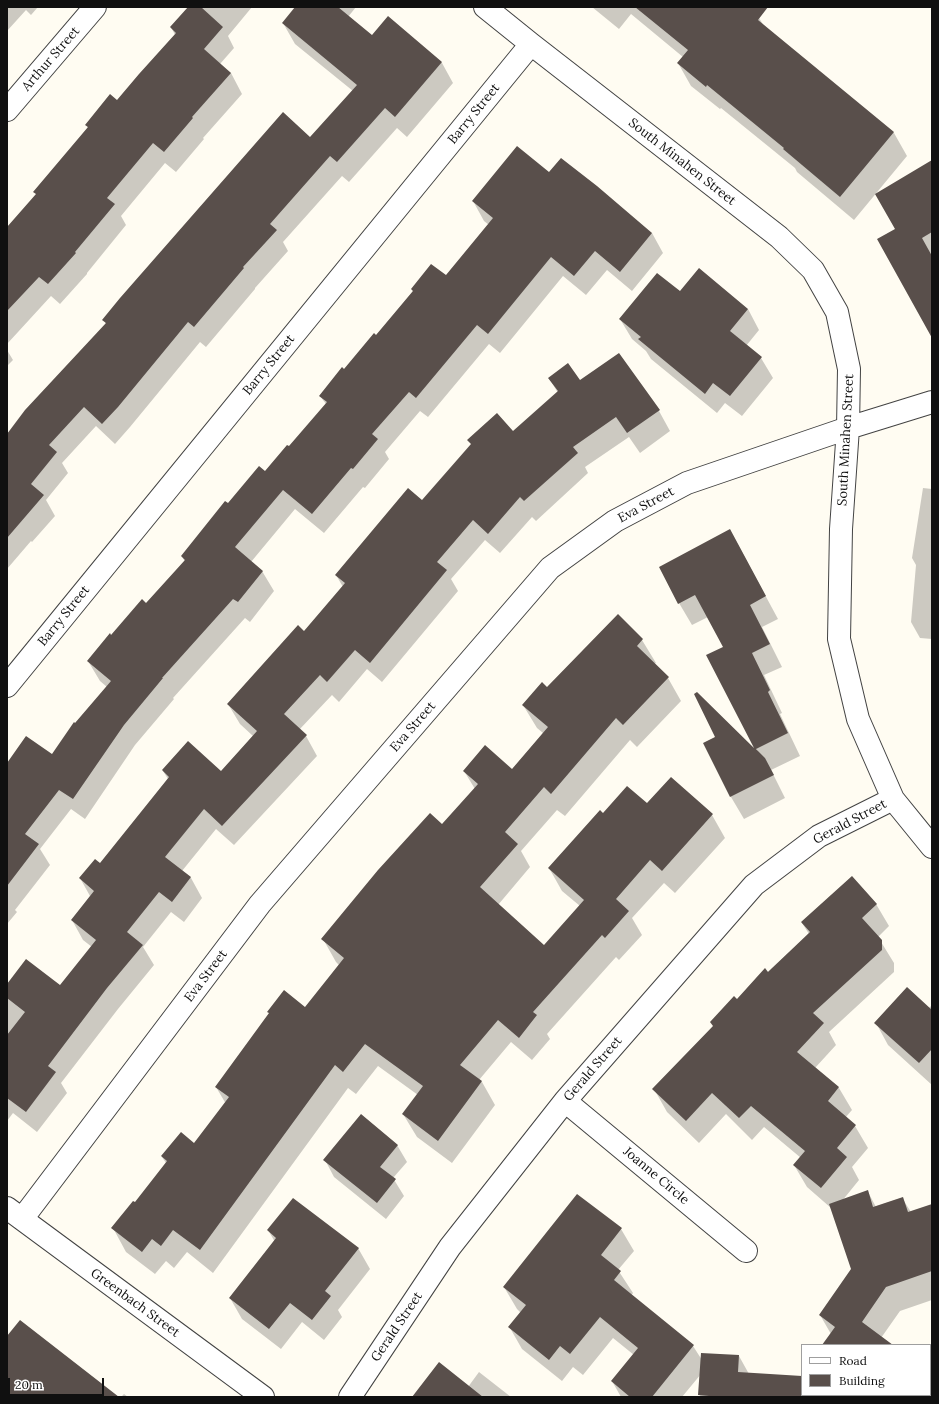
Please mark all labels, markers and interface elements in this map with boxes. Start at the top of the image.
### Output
street label: Arthur Street [19,24,83,94]
street label: Barry Street [445,81,503,147]
street label: South Minahen Street [625,115,739,209]
street label: Barry Street [240,332,298,398]
street label: South Minahen Street [835,374,857,506]
street label: Eva Street [615,484,677,526]
street label: Barry Street [35,583,93,649]
street label: Eva Street [387,699,439,755]
street label: Gerald Street [811,796,889,848]
street label: Eva Street [181,947,231,1005]
street label: Gerald Street [561,1033,625,1105]
street label: Joanne Circle [620,1144,692,1208]
street label: Greenbach Street [87,1265,183,1341]
street label: Gerald Street [368,1289,426,1365]
legend [801,1344,931,1396]
text: Road [839,1353,867,1368]
scale bar [10,1370,106,1396]
text: Building [839,1373,885,1388]
text: 20 m [15,1377,43,1392]

